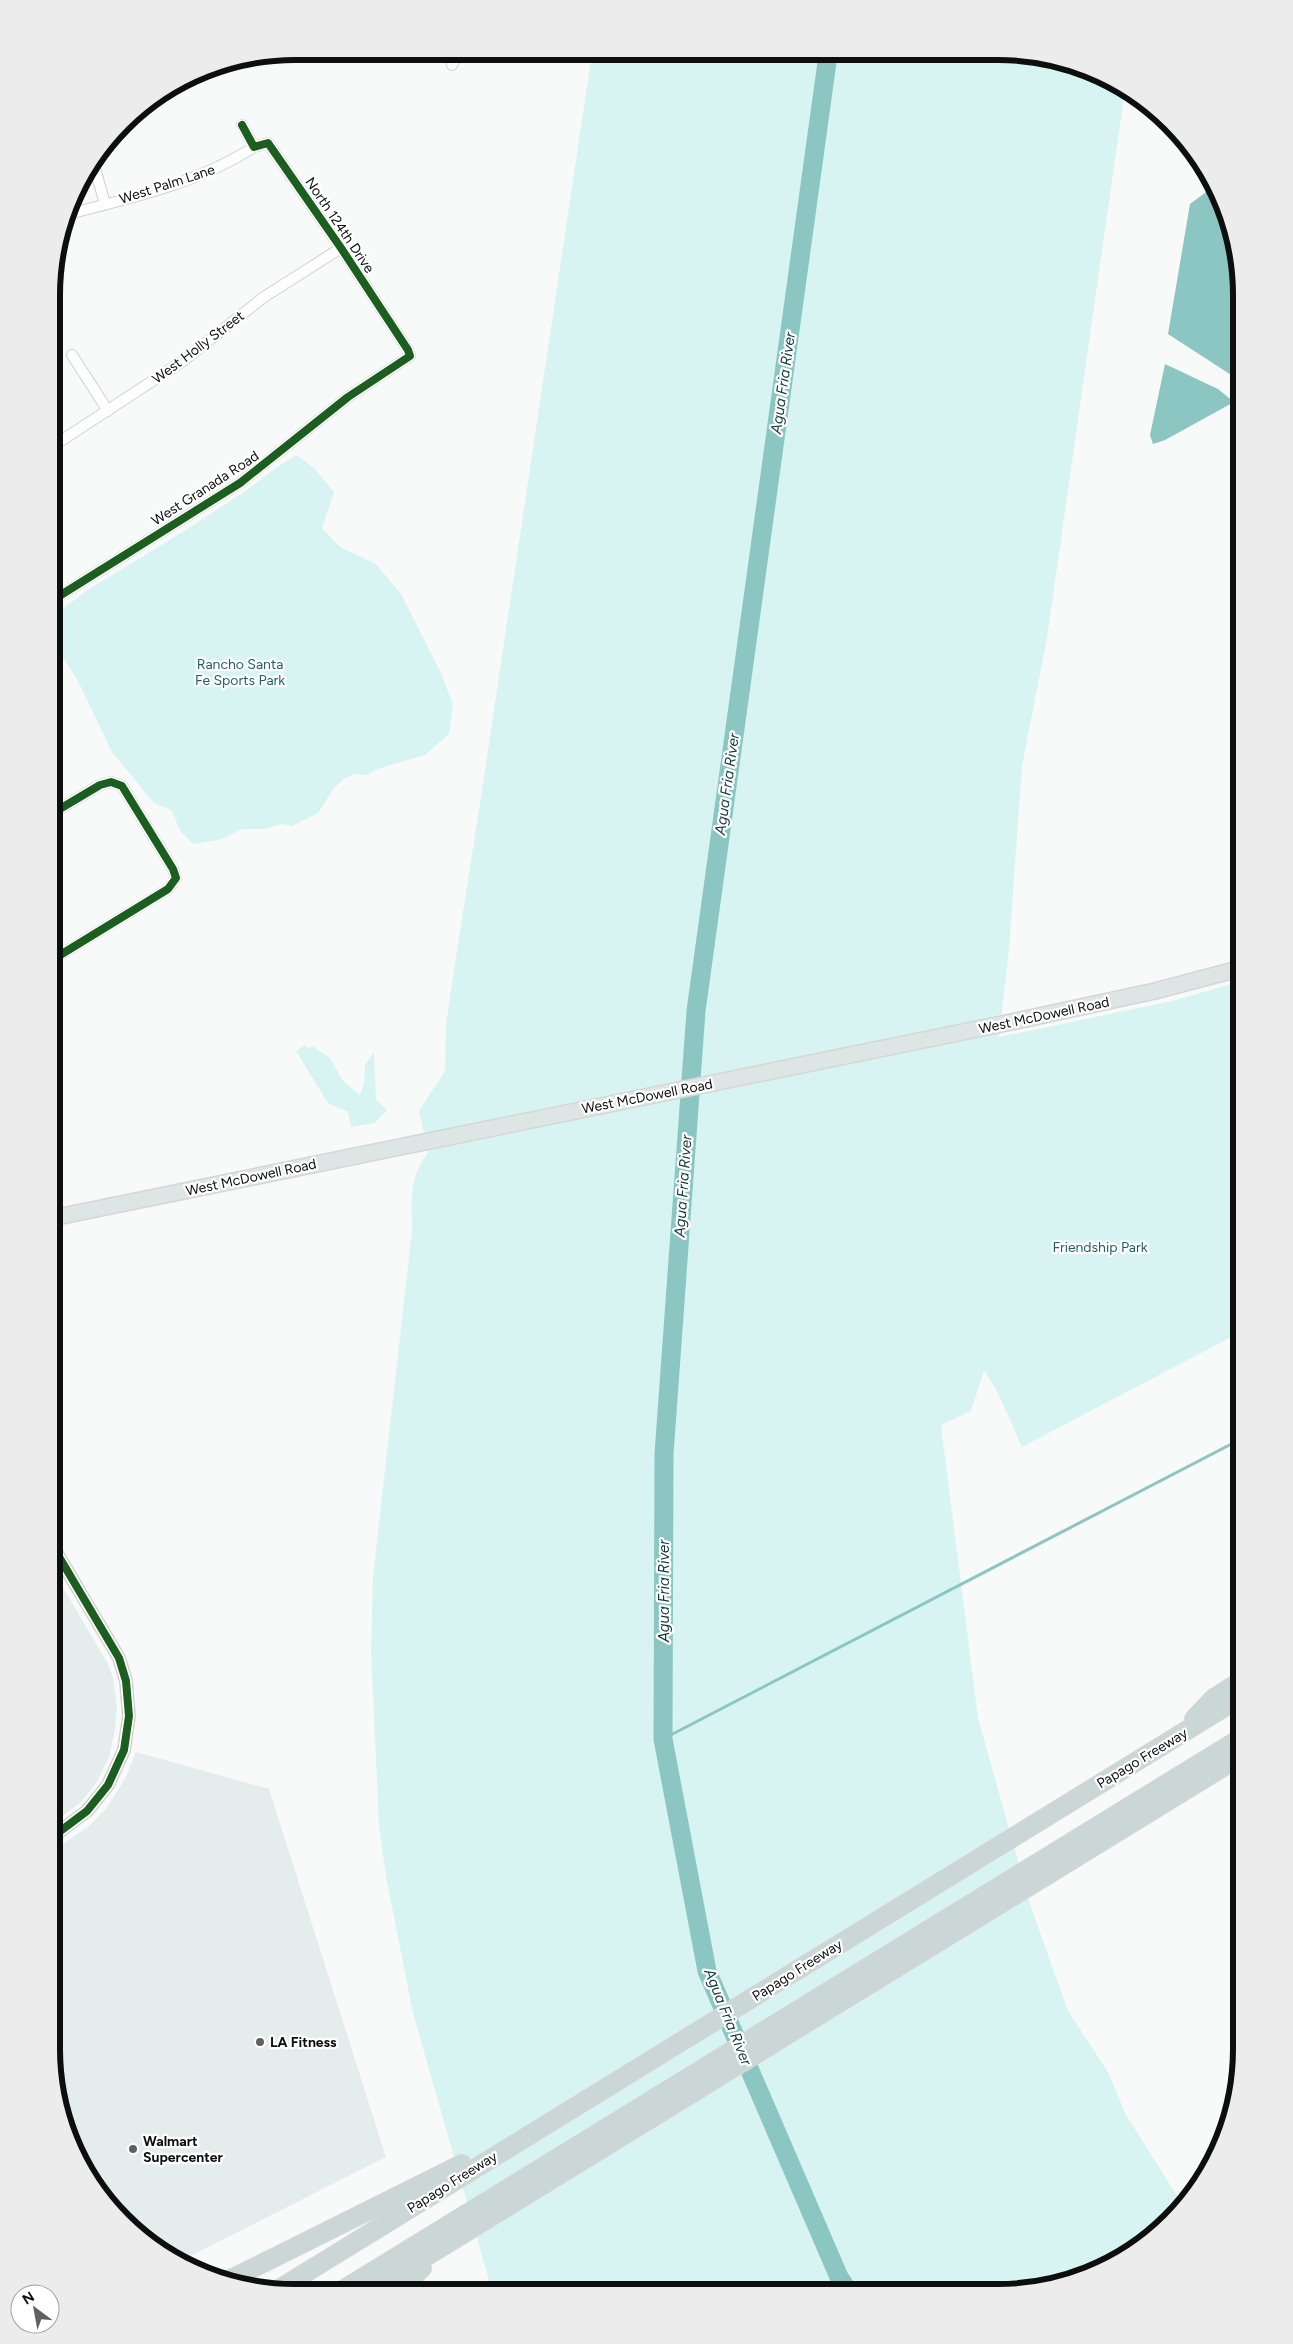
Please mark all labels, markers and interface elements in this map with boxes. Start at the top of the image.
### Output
street label: West Palm Lane [117,161,217,208]
street label: North 124th Drive [301,174,378,277]
street label: West Holly Street [149,307,248,387]
water label: Agua Fria River [767,330,799,436]
street label: West Granada Road [149,447,262,529]
park label: Rancho Santa Fe Sports Park [195,656,285,689]
water label: Agua Fria River [711,731,743,837]
street label: West McDowell Road [977,993,1111,1038]
street label: West McDowell Road [580,1075,714,1118]
water label: Agua Fria River [670,1133,696,1239]
street label: West McDowell Road [184,1155,318,1200]
park label: Friendship Park [1052,1239,1148,1256]
water label: Agua Fria River [655,1539,673,1643]
street label: Papago Freeway [1094,1724,1191,1792]
street label: Papago Freeway [749,1936,846,2005]
water label: Agua Fria River [700,1965,756,2069]
place label: LA Fitness [270,2034,337,2051]
marker: LA Fitness [254,2036,266,2048]
place label: Walmart Supercenter [143,2133,224,2166]
marker: Walmart Supercenter [127,2143,139,2155]
street label: Papago Freeway [404,2148,501,2217]
north arrow [10,2284,60,2334]
text: N [19,2288,37,2308]

